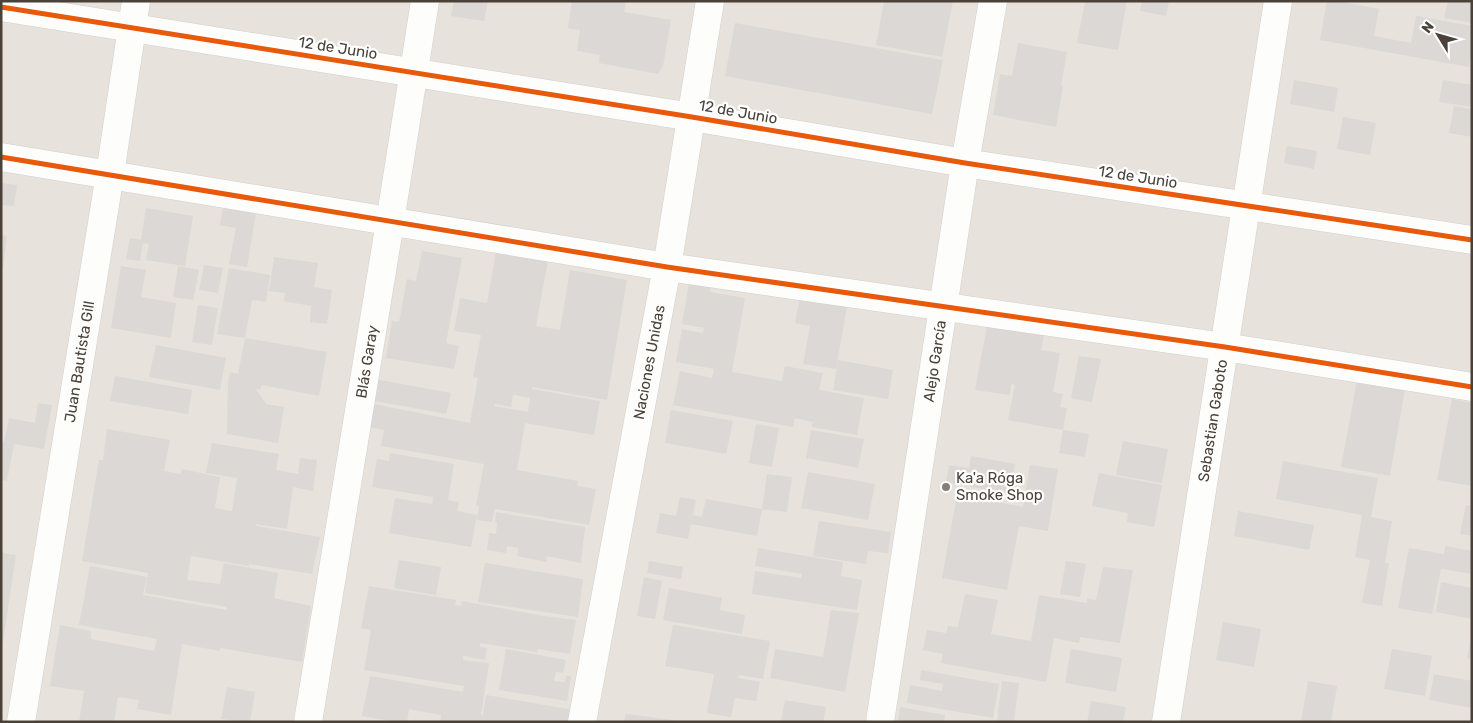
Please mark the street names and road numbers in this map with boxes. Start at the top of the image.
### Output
street label: 12 de Junio [297,33,379,63]
street label: 12 de Junio [697,96,779,128]
street label: 12 de Junio [1097,162,1179,192]
street label: Juan Bautista Gill [61,300,98,424]
street label: Naciones Unidas [630,303,669,421]
street label: Alejo García [920,319,950,403]
street label: Blás Garay [352,324,382,400]
street label: Sebastian Gaboto [1194,358,1231,483]

